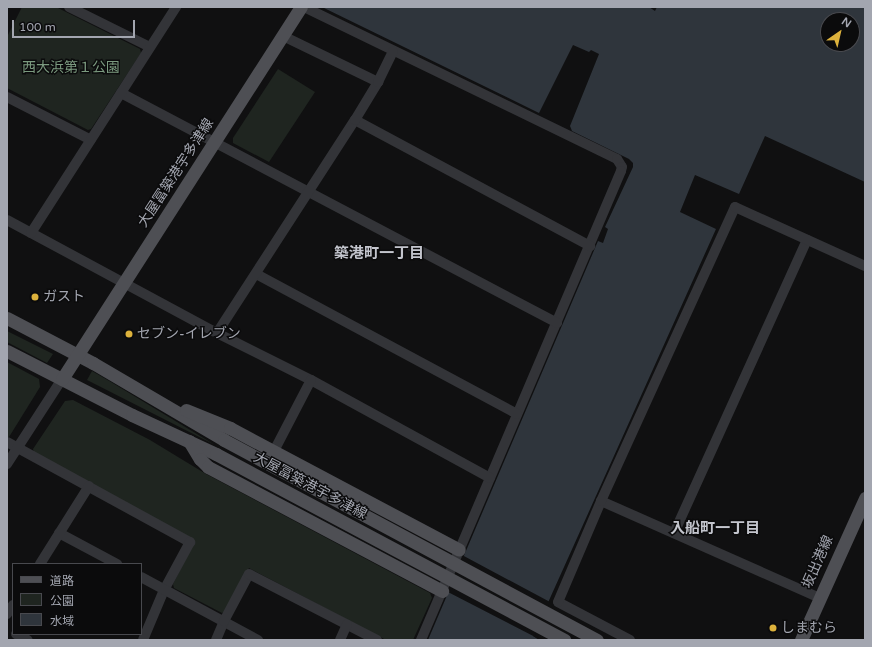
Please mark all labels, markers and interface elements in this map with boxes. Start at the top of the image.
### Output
scale bar [14,12,137,38]
north arrow [820,12,860,52]
text: N [839,15,854,30]
text: 100 m [19,20,56,34]
park label: 西大浜第１公園 [22,60,120,76]
street label: 大屋冨築港宇多津線 [135,116,217,230]
district label: 築港町一丁目 [334,245,424,263]
place label: ガスト [43,289,85,305]
marker: ガスト [30,292,40,302]
place label: セブン-イレブン [137,326,241,342]
marker: セブン-イレブン [124,329,134,339]
street label: 大屋冨築港宇多津線 [250,449,370,523]
district label: 入船町一丁目 [670,520,760,538]
street label: 坂出港線 [799,533,837,591]
legend [12,563,142,635]
text: 道路 [50,574,74,588]
text: 公園 [50,594,74,608]
text: 水域 [50,614,74,628]
place label: しまむら [781,620,837,636]
marker: しまむら [768,623,778,633]

